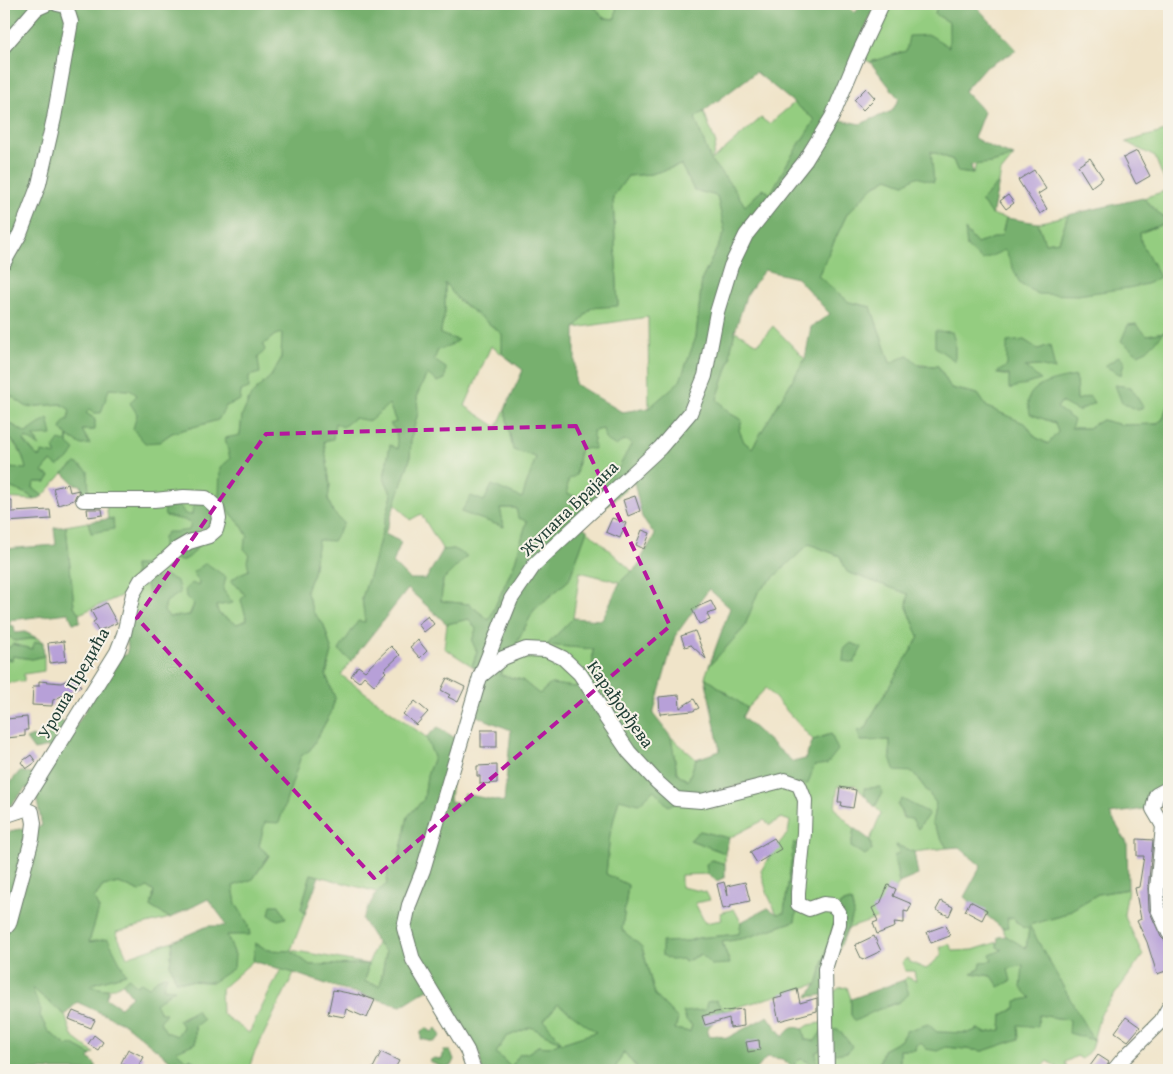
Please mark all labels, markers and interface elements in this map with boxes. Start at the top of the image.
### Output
street label: Жупана Брајана [513,454,625,563]
street label: Уроша Предића [30,622,116,744]
street label: Карађорђева [581,655,661,754]

